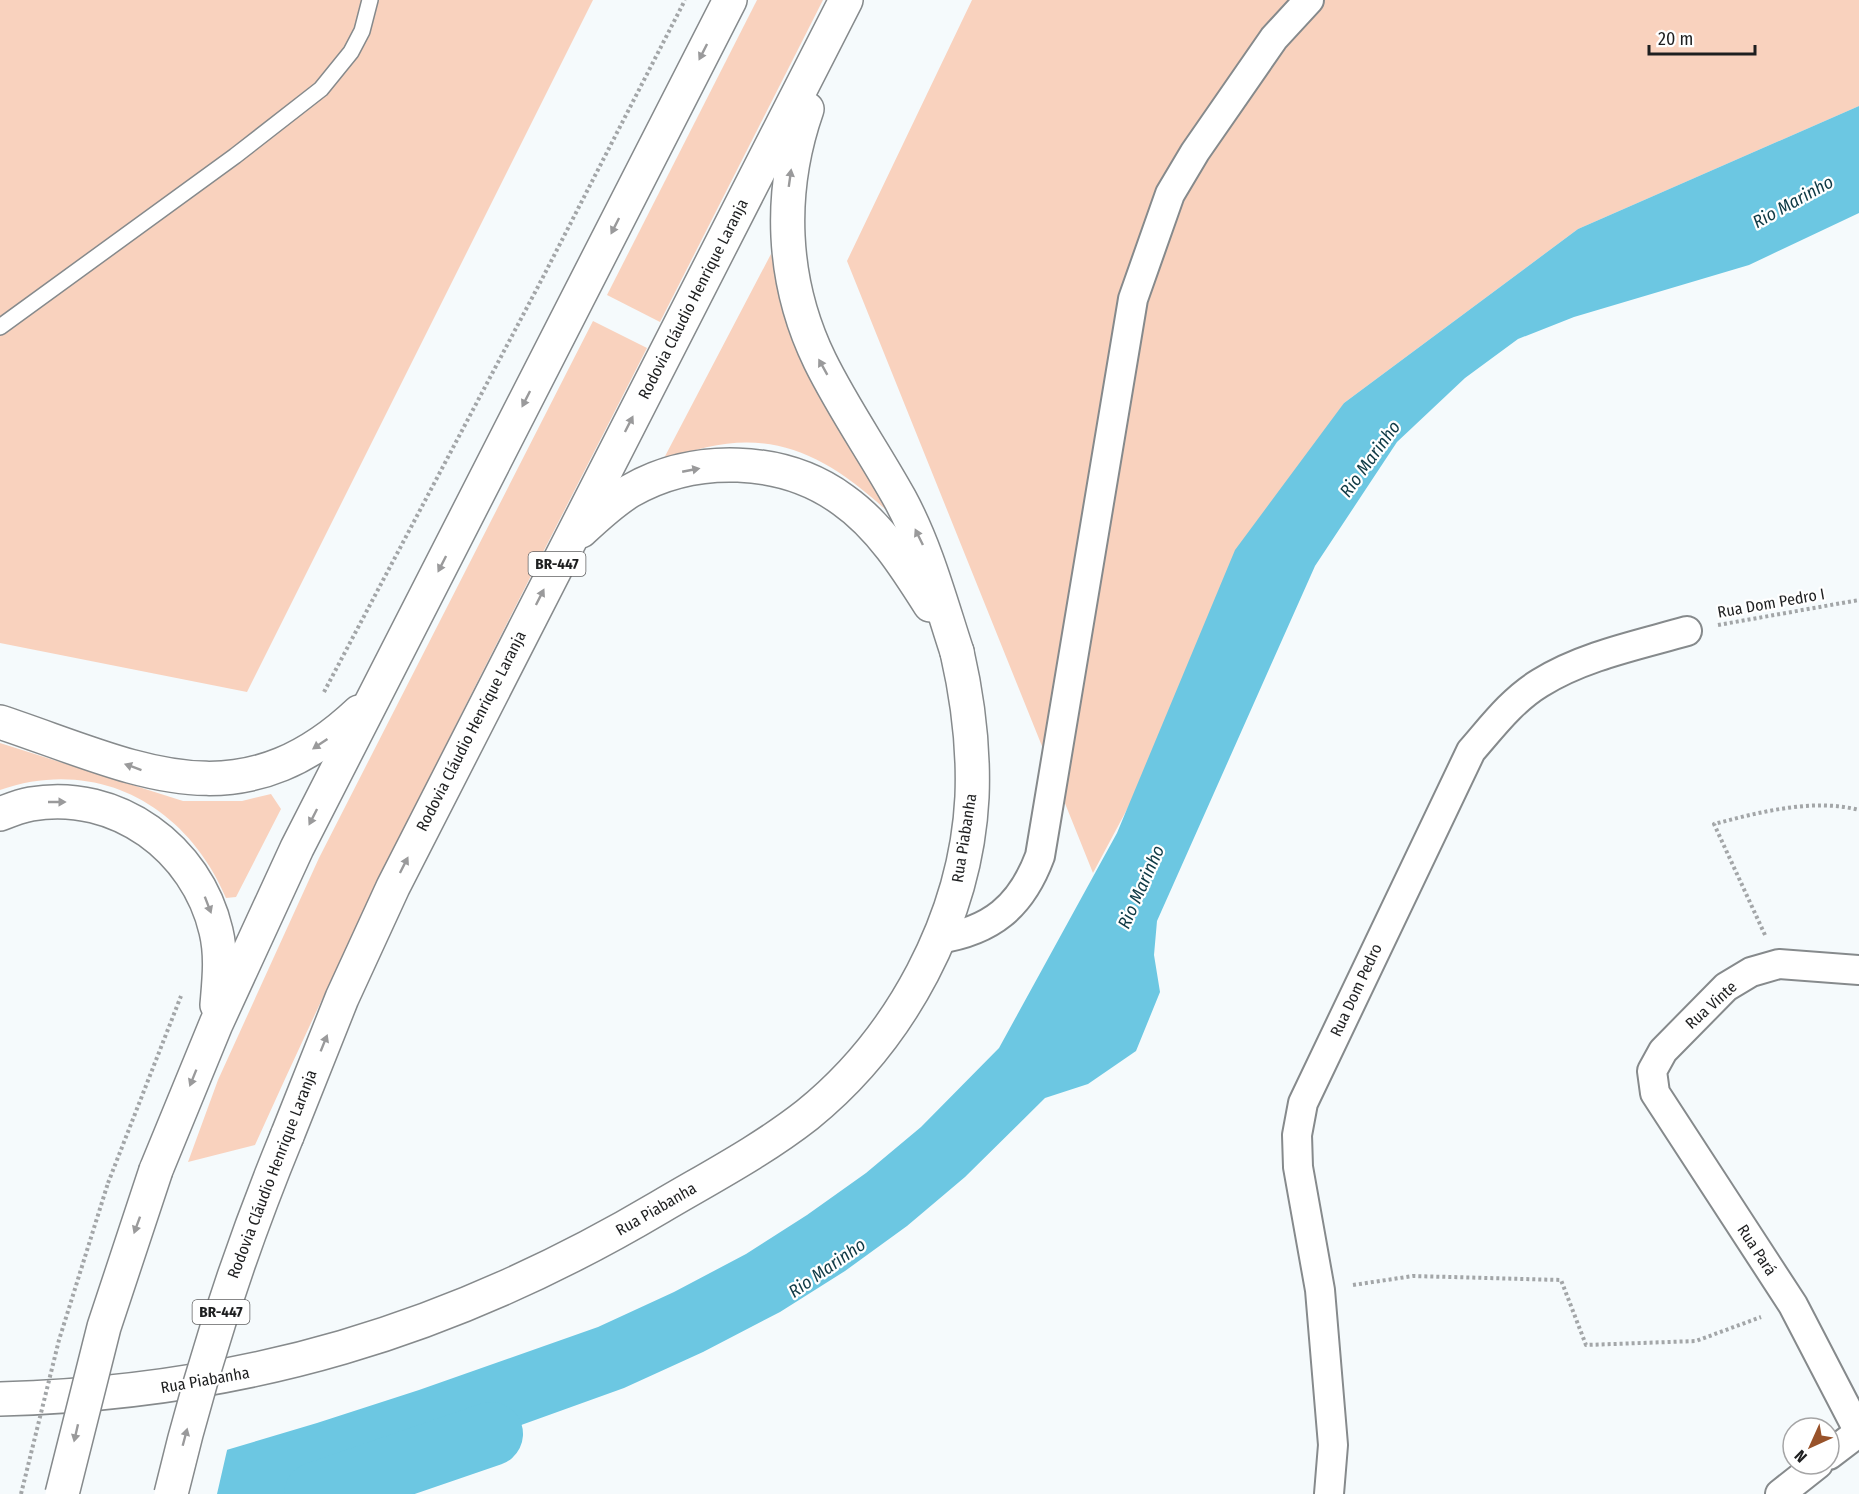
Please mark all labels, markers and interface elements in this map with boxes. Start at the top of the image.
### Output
scale bar [1649,18,1756,56]
text: 20 m [1658,28,1693,50]
one-way arrow [699,43,709,61]
one-way arrow [785,168,794,187]
water label: Rio Marinho [1749,171,1837,233]
street label: Rodovia Cláudio Henrique Laranja [634,196,752,402]
one-way arrow [610,217,619,234]
one-way arrow [818,358,828,375]
one-way arrow [521,391,531,408]
one-way arrow [624,415,634,432]
water label: Rio Marinho [1335,417,1405,501]
one-way arrow [682,465,701,474]
one-way arrow [914,528,923,545]
road number: BR-447 [528,552,586,576]
one-way arrow [437,555,447,572]
street label: Rua Dom Pedro I [1716,584,1826,622]
one-way arrow [535,589,544,606]
street label: Rodovia Cláudio Henrique Laranja [412,628,530,834]
one-way arrow [312,738,328,749]
one-way arrow [124,762,142,772]
street label: Rua Piabanha [948,792,980,884]
one-way arrow [47,797,66,807]
one-way arrow [308,808,318,825]
water label: Rio Marinho [1113,842,1169,932]
one-way arrow [399,856,408,873]
one-way arrow [204,896,213,914]
street label: Rua Dom Pedro [1326,940,1386,1040]
street label: Rua Vinte [1682,977,1741,1033]
one-way arrow [319,1033,329,1051]
street label: Rodovia Cláudio Henrique Laranja [223,1067,321,1281]
one-way arrow [188,1069,197,1087]
street label: Rua Piabanha [612,1178,700,1240]
one-way arrow [131,1216,141,1234]
street label: Rua Pará [1734,1221,1781,1279]
water label: Rio Marinho [784,1233,870,1303]
road number: BR-447 [192,1300,250,1324]
street label: Rua Piabanha [159,1363,251,1397]
north arrow [1781,1416,1841,1476]
one-way arrow [71,1423,81,1442]
one-way arrow [181,1428,190,1446]
text: N [1791,1446,1811,1466]

